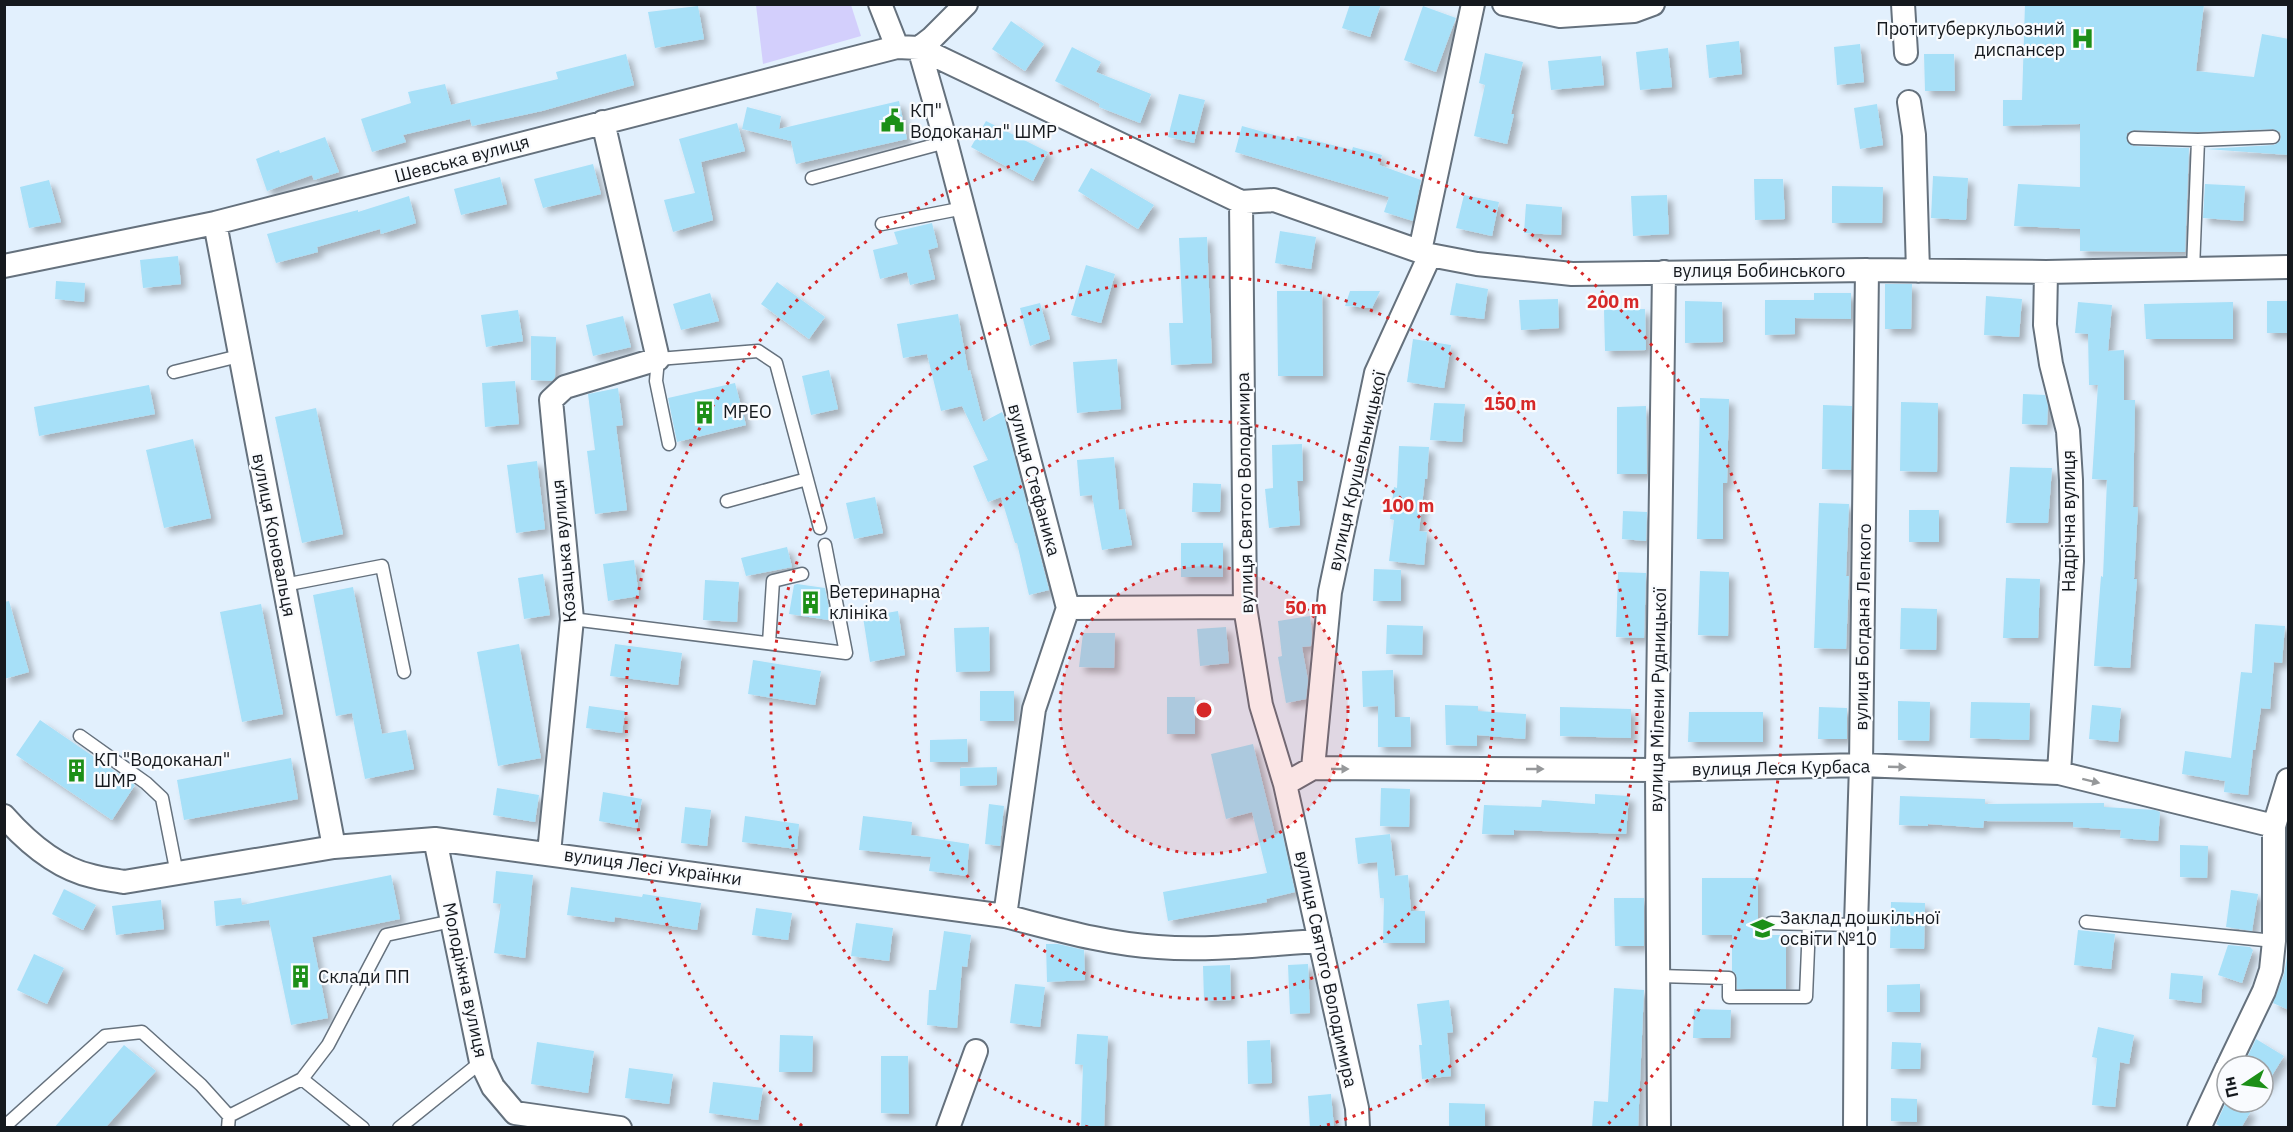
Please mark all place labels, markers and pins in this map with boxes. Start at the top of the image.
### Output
place label: Протитуберкульозний диспансер [1876,17,2065,61]
hospital icon: Протитуберкульозний диспансер [2070,26,2096,52]
place label: КП" Водоканал" ШМР [910,99,1057,143]
public building icon: КП" Водоканал" ШМР [879,108,905,134]
building icon: МРЕО [692,399,718,425]
place label: МРЕО [723,400,772,423]
place label: Ветеринарна клініка [829,580,941,624]
building icon: Ветеринарна клініка [798,589,824,615]
centre of rings [1194,700,1214,720]
place label: КП "Водоканал" ШМР [94,748,230,792]
building icon: КП "Водоканал" ШМР [63,757,89,783]
place label: Заклад дошкільної освіти №10 [1780,906,1940,950]
school or university icon: Заклад дошкільної освіти №10 [1749,915,1775,941]
building icon: Склади ПП [287,964,313,990]
place label: Склади ПП [318,965,410,988]

